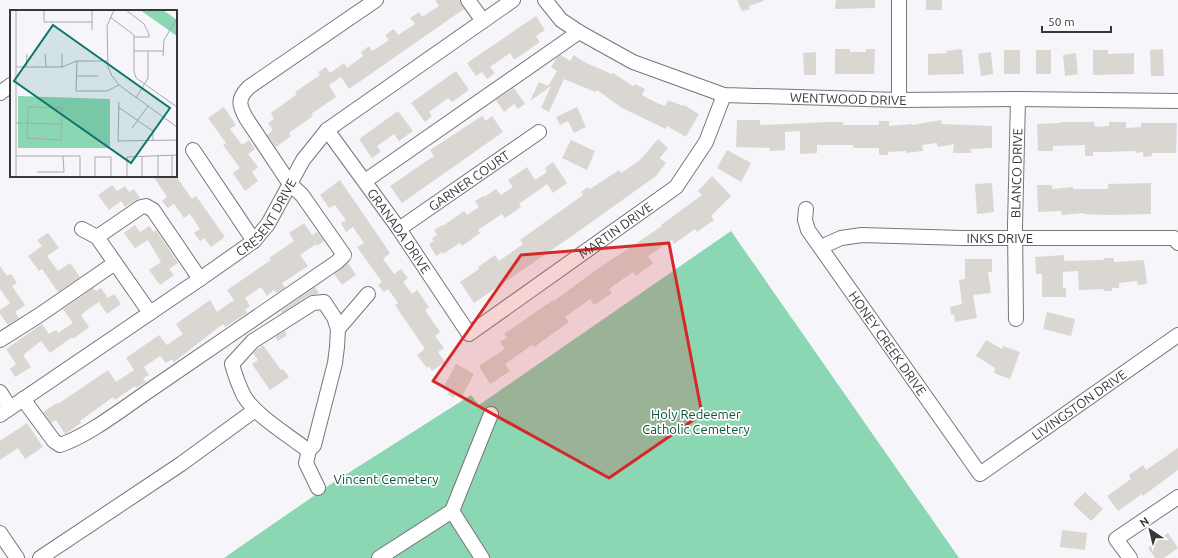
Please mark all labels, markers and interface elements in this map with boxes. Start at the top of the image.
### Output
scale bar [1042,8,1111,34]
inset map [10,10,177,177]
text: 50 m [1048,15,1075,28]
street label: WENTWOOD DRIVE [790,90,906,107]
street label: BLANCO DRIVE [1008,128,1024,218]
street label: GARNER COURT [426,148,512,213]
street label: CRESENT DRIVE [233,176,298,259]
street label: GRANADA DRIVE [365,186,433,276]
street label: MARTIN DRIVE [576,199,655,261]
street label: INKS DRIVE [967,231,1033,245]
street label: HONEY CREEK DRIVE [846,288,929,398]
street label: LIVINGSTON DRIVE [1029,367,1129,442]
park label: Holy Redeemer Catholic Cemetery [642,407,750,436]
park label: Vincent Cemetery [333,472,439,486]
north arrow [1130,510,1170,550]
text: N [1137,515,1151,529]

